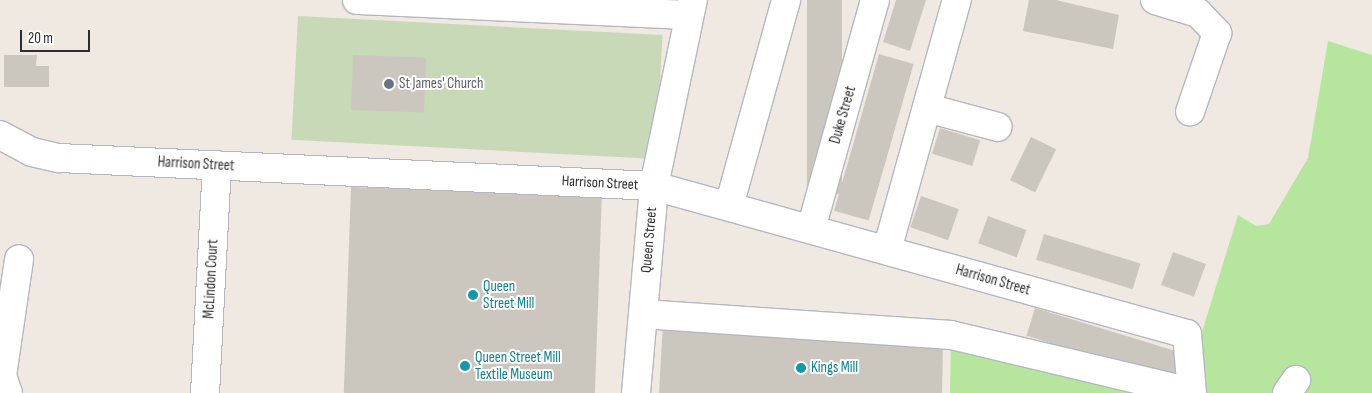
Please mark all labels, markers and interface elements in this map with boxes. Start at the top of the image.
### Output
scale bar [22,20,92,52]
text: 20 m [28,29,53,48]
place label: St James' Church [399,75,483,93]
marker: St James' Church [383,78,395,90]
street label: Duke Street [826,84,860,146]
street label: Harrison Street [157,153,235,175]
street label: Harrison Street [561,172,639,194]
street label: Queen Street [637,206,661,274]
street label: McLindon Court [200,239,222,319]
street label: Harrison Street [954,261,1032,299]
place label: Queen Street Mill [483,277,534,312]
marker: Queen Street Mill [467,289,479,301]
place label: Queen Street Mill Textile Museum [475,348,561,383]
place label: Kings Mill [811,359,858,377]
marker: Queen Street Mill Textile Museum [459,360,471,372]
marker: Kings Mill [795,362,807,374]

